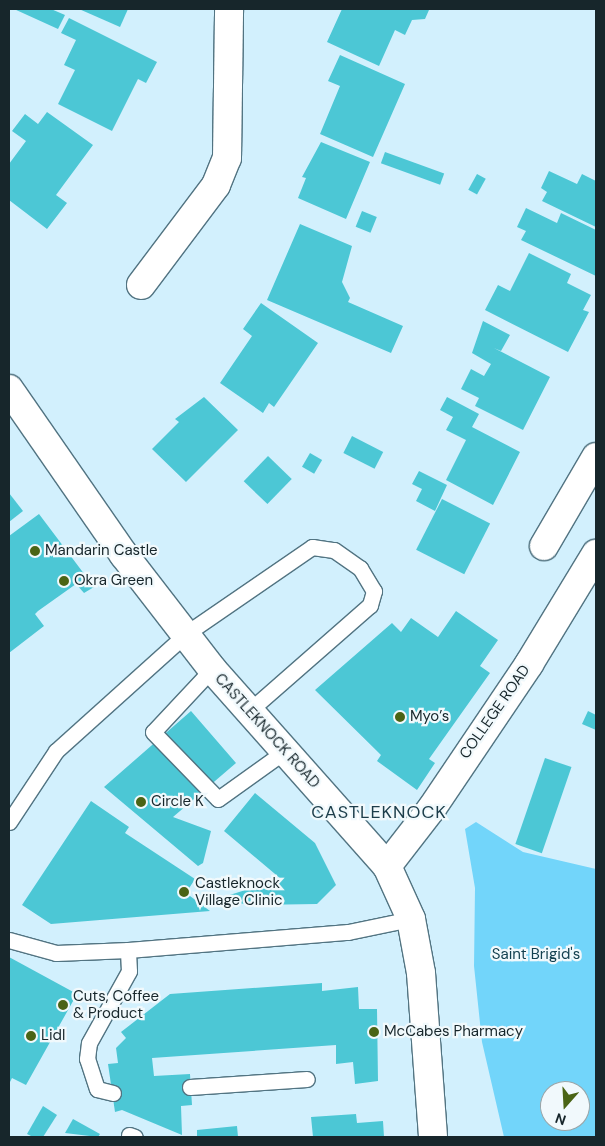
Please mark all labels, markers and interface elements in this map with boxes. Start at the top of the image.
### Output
place label: Mandarin Castle [45,542,158,560]
marker: Mandarin Castle [29,545,41,557]
place label: Okra Green [74,572,153,590]
marker: Okra Green [58,575,70,587]
street label: COLLEGE ROAD [456,662,534,762]
street label: CASTLEKNOCK ROAD [211,670,323,792]
place label: Myo’s [410,708,449,726]
marker: Myo’s [394,711,406,723]
place label: Circle K [151,793,204,811]
marker: Circle K [135,796,147,808]
district label: CASTLEKNOCK [310,801,448,823]
place label: Castleknock Village Clinic [195,874,283,909]
marker: Castleknock Village Clinic [177,885,191,899]
park label: Saint Brigid's [492,946,580,964]
place label: Cuts, Coffee & Product [73,987,159,1022]
marker: Cuts, Coffee & Product [57,999,69,1011]
place label: McCabes Pharmacy [384,1023,523,1041]
marker: McCabes Pharmacy [368,1026,380,1038]
place label: Lidl [41,1027,65,1045]
marker: Lidl [25,1030,37,1042]
north arrow [540,1081,590,1131]
text: N [553,1109,568,1129]

